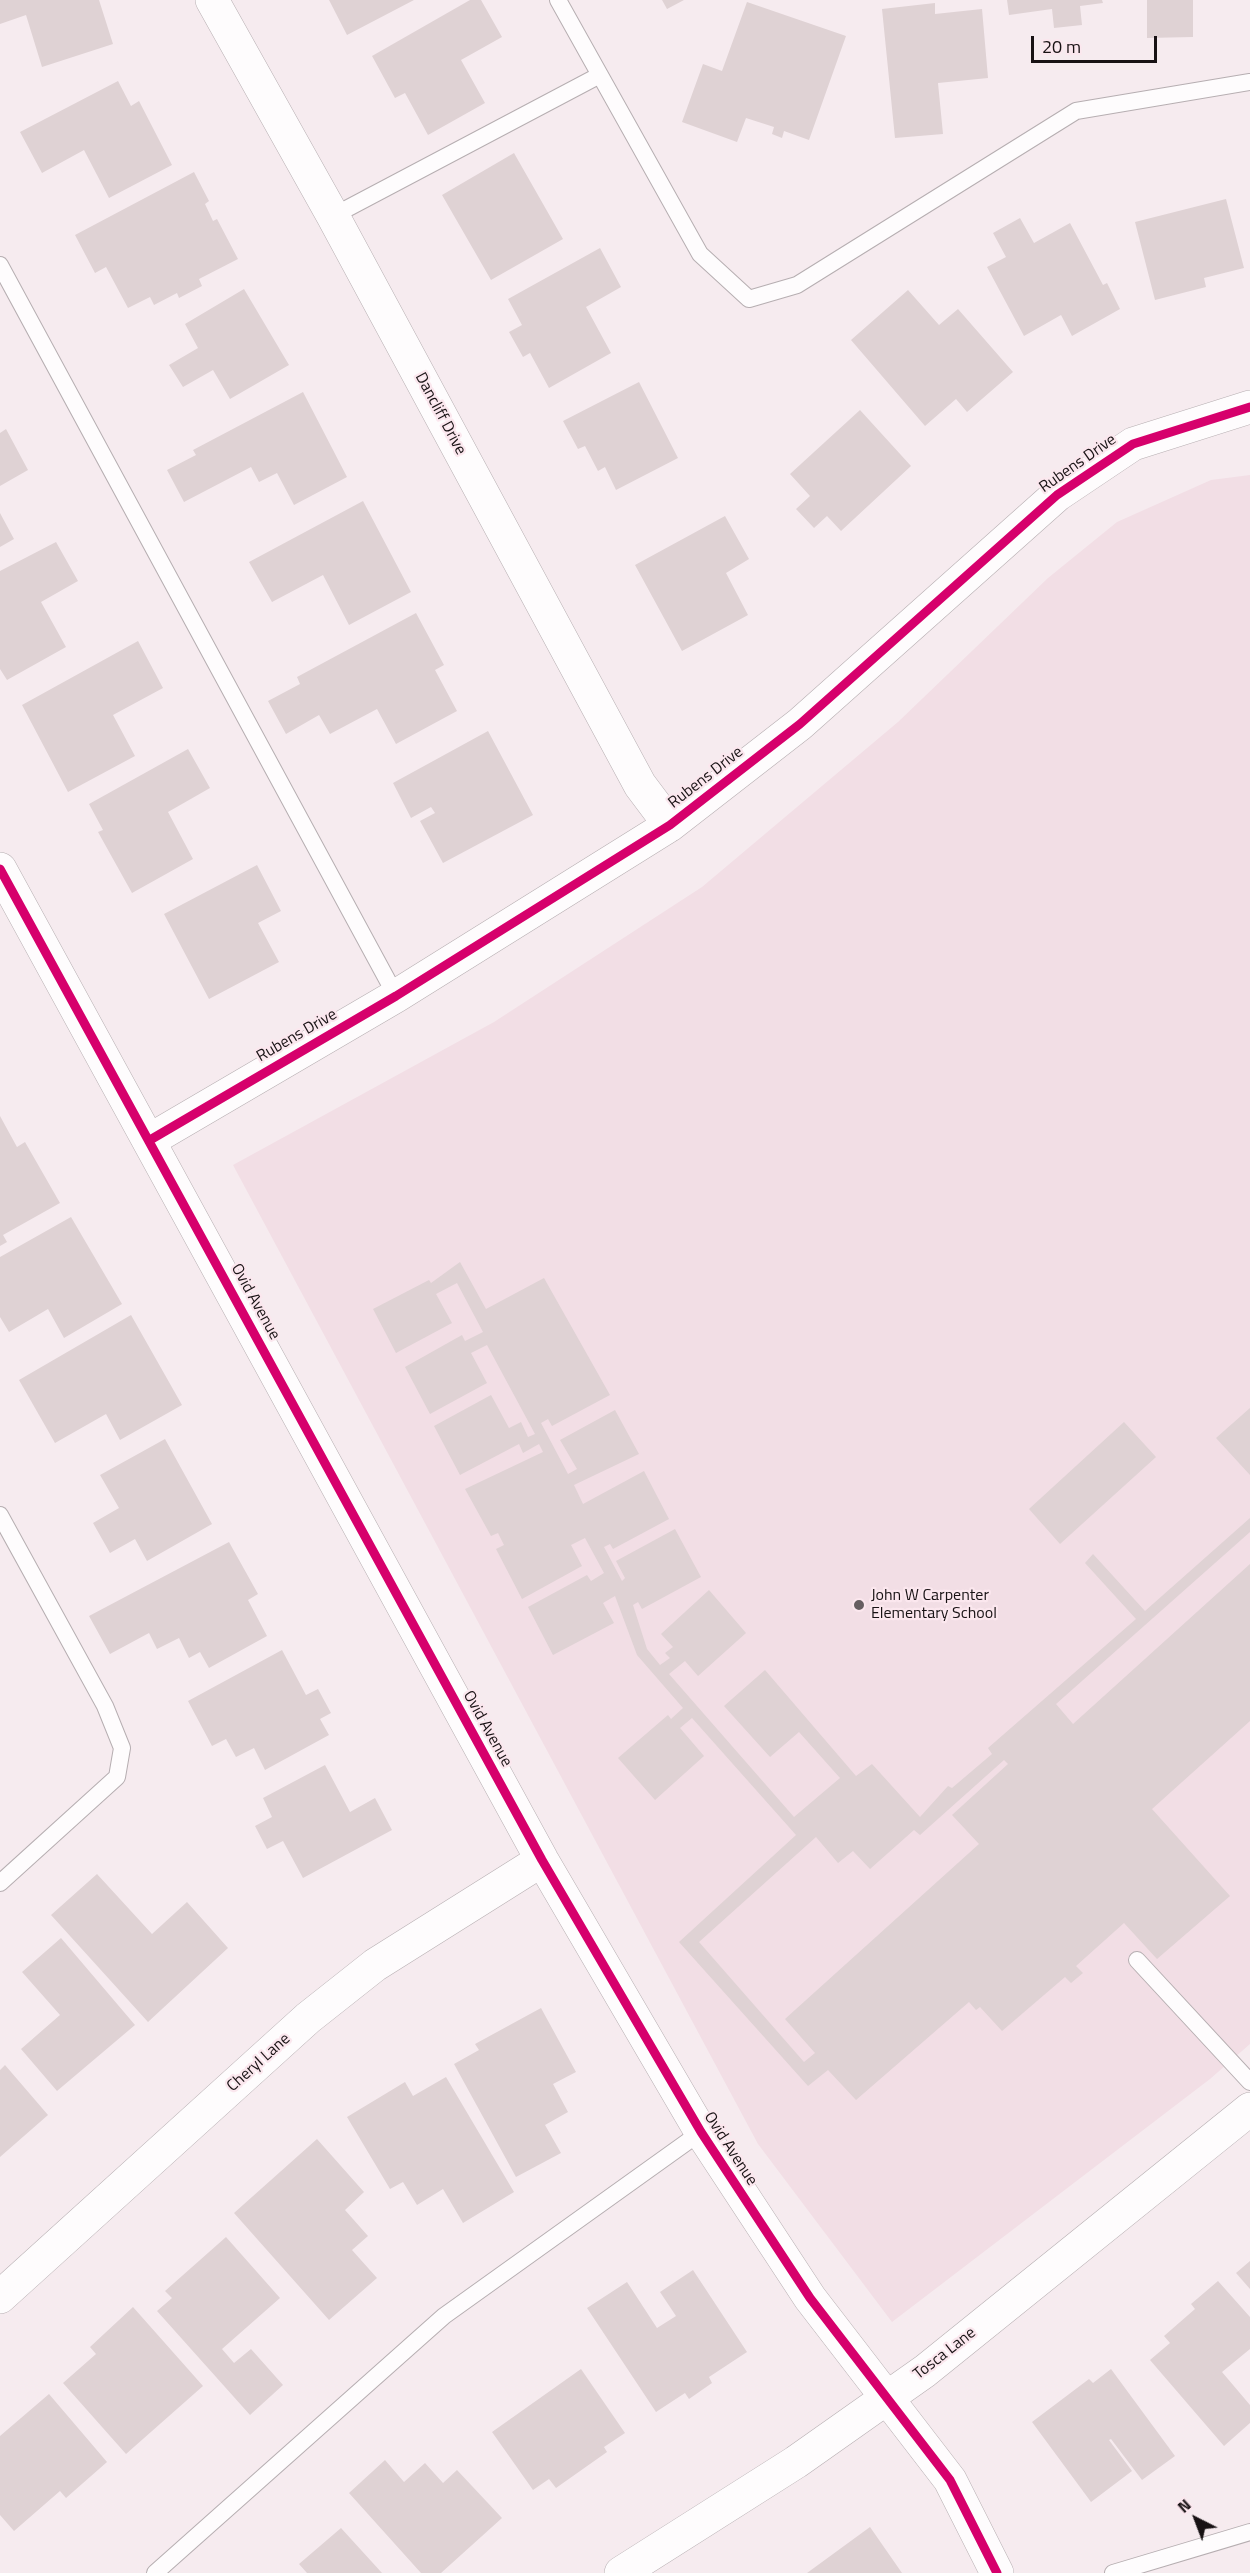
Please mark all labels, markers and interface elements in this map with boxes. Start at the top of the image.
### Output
scale bar [1034,24,1160,62]
text: 20 m [1042,33,1081,60]
street label: Dancliff Drive [410,370,470,458]
street label: Rubens Drive [1036,431,1120,497]
street label: Rubens Drive [665,743,747,813]
street label: Rubens Drive [254,1005,340,1067]
street label: Ovid Avenue [226,1261,284,1343]
place label: John W Carpenter Elementary School [871,1586,997,1624]
marker: John W Carpenter Elementary School [852,1598,866,1612]
street label: Ovid Avenue [458,1688,516,1770]
street label: Cheryl Lane [224,2030,294,2096]
street label: Ovid Avenue [699,2109,761,2189]
street label: Tosca Lane [910,2324,980,2384]
north arrow [1166,2489,1226,2549]
text: N [1172,2493,1196,2518]

